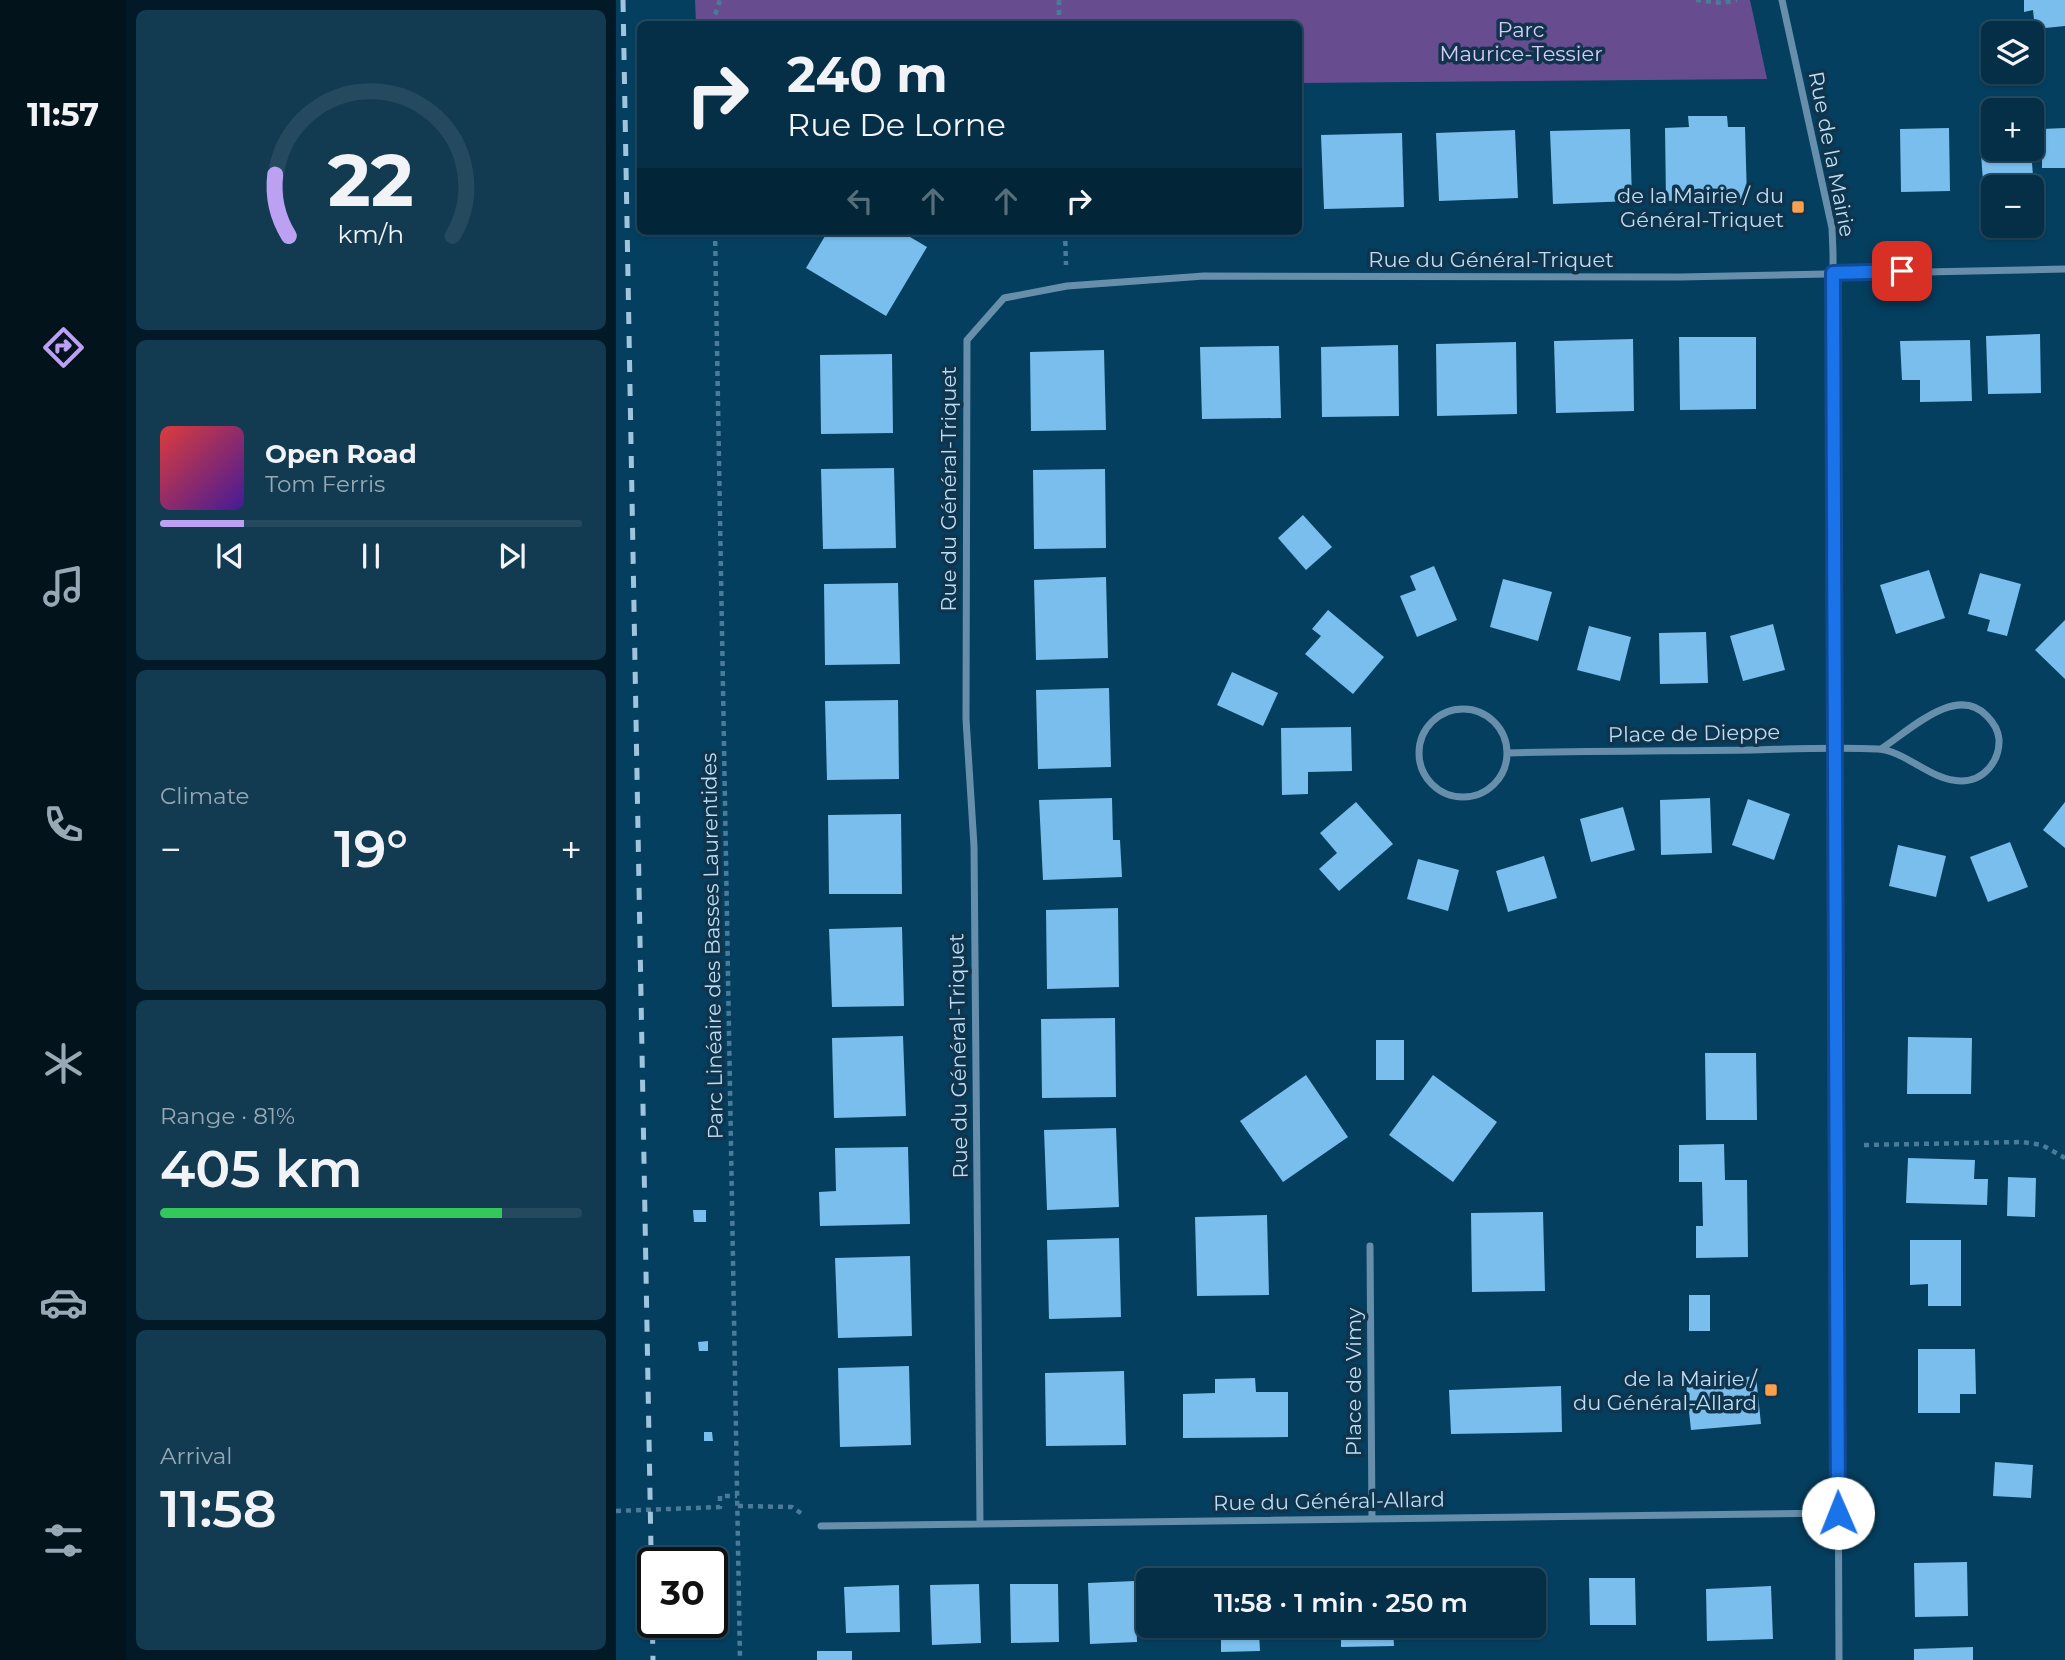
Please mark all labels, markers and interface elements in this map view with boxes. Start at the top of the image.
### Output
park label: Parc Maurice-Tessier [1439,17,1603,66]
map controls [1981,21,2044,238]
button: layers [1981,21,2044,84]
text: 240 m [787,45,948,104]
icon: right [672,49,763,140]
street label: Rue de la Mairie [1804,69,1860,239]
text: 11:57 [27,95,99,134]
button: + [1981,98,2044,161]
text: Rue De Lorne [787,105,1006,144]
text: 22 [328,136,414,224]
button: − [1981,175,2044,238]
icon: left [841,182,879,220]
icon: ahead [914,182,952,220]
icon: ahead [987,182,1025,220]
icon: right [1060,182,1098,220]
place label: de la Mairie / du Général-Triquet [1617,183,1784,232]
marker: de la Mairie / du Général-Triquet [1790,199,1806,215]
text: km/h [338,219,404,249]
pin [1872,241,1932,301]
street label: Rue du Général-Triquet [1368,247,1614,272]
icon: arrive [1883,252,1921,290]
icon: directions [39,323,88,372]
street label: Rue du Général-Triquet [936,366,961,612]
text: Open Road [265,438,417,470]
text: Tom Ferris [265,470,385,498]
icon: previous [211,537,249,575]
icon: pause [352,537,390,575]
icon: next [493,537,531,575]
icon: music [39,562,88,611]
street label: Place de Dieppe [1608,719,1780,747]
street label: Parc Linéaire des Basses Laurentides [696,752,728,1140]
text: Climate [160,782,249,810]
icon: phone [39,800,88,849]
text: 19° [334,817,408,880]
text: − [160,826,182,873]
text: + [560,826,582,873]
street label: Rue du Général-Triquet [943,933,973,1179]
icon: climate [39,1039,88,1088]
text: Range · 81% [160,1102,295,1130]
text: 405 km [160,1137,363,1200]
icon: car [39,1278,88,1327]
street label: Place de Vimy [1341,1307,1366,1456]
place label: de la Mairie / du Général-Allard [1573,1366,1758,1415]
marker: de la Mairie / du Général-Allard [1763,1382,1779,1398]
text: Arrival [160,1442,233,1470]
position arrow [1801,1476,1875,1550]
text: 11:58 [160,1477,277,1540]
street label: Rue du Général-Allard [1213,1486,1445,1516]
icon: filters [39,1516,88,1565]
speed limit sign: 30 [637,1547,728,1638]
text: 11:58 · 1 min · 250 m [1214,1587,1468,1619]

